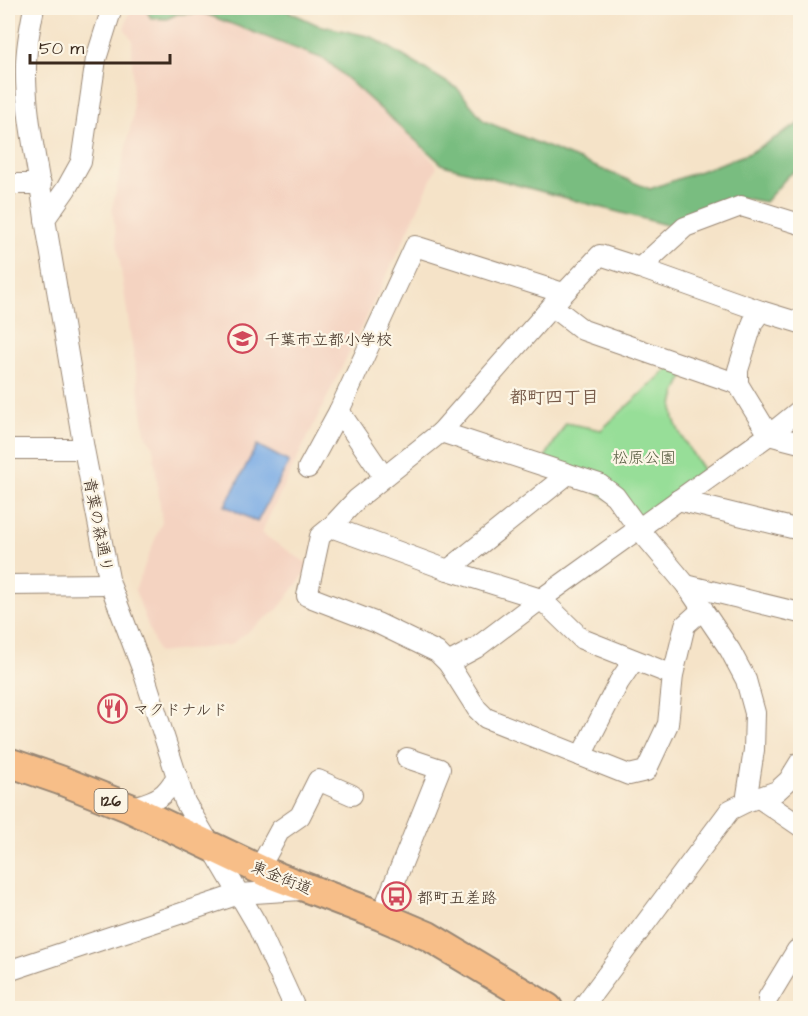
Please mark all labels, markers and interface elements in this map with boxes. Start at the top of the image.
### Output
scale bar [30,27,170,65]
text: 50 m [39,36,84,61]
school or university icon: 千葉市立都小学校 [227,323,259,355]
place label: 千葉市立都小学校 [264,329,392,351]
district label: 都町四丁目 [509,385,599,410]
park label: 松原公園 [612,447,676,469]
street label: 青葉の森通り [78,476,118,574]
restaurant icon: マクドナルド [96,693,128,725]
place label: マクドナルド [133,699,228,721]
road number: 126 [94,789,128,813]
street label: 東金街道 [248,856,315,900]
bus stop icon: 都町五差路 [380,881,412,913]
place label: 都町五差路 [417,887,497,909]

